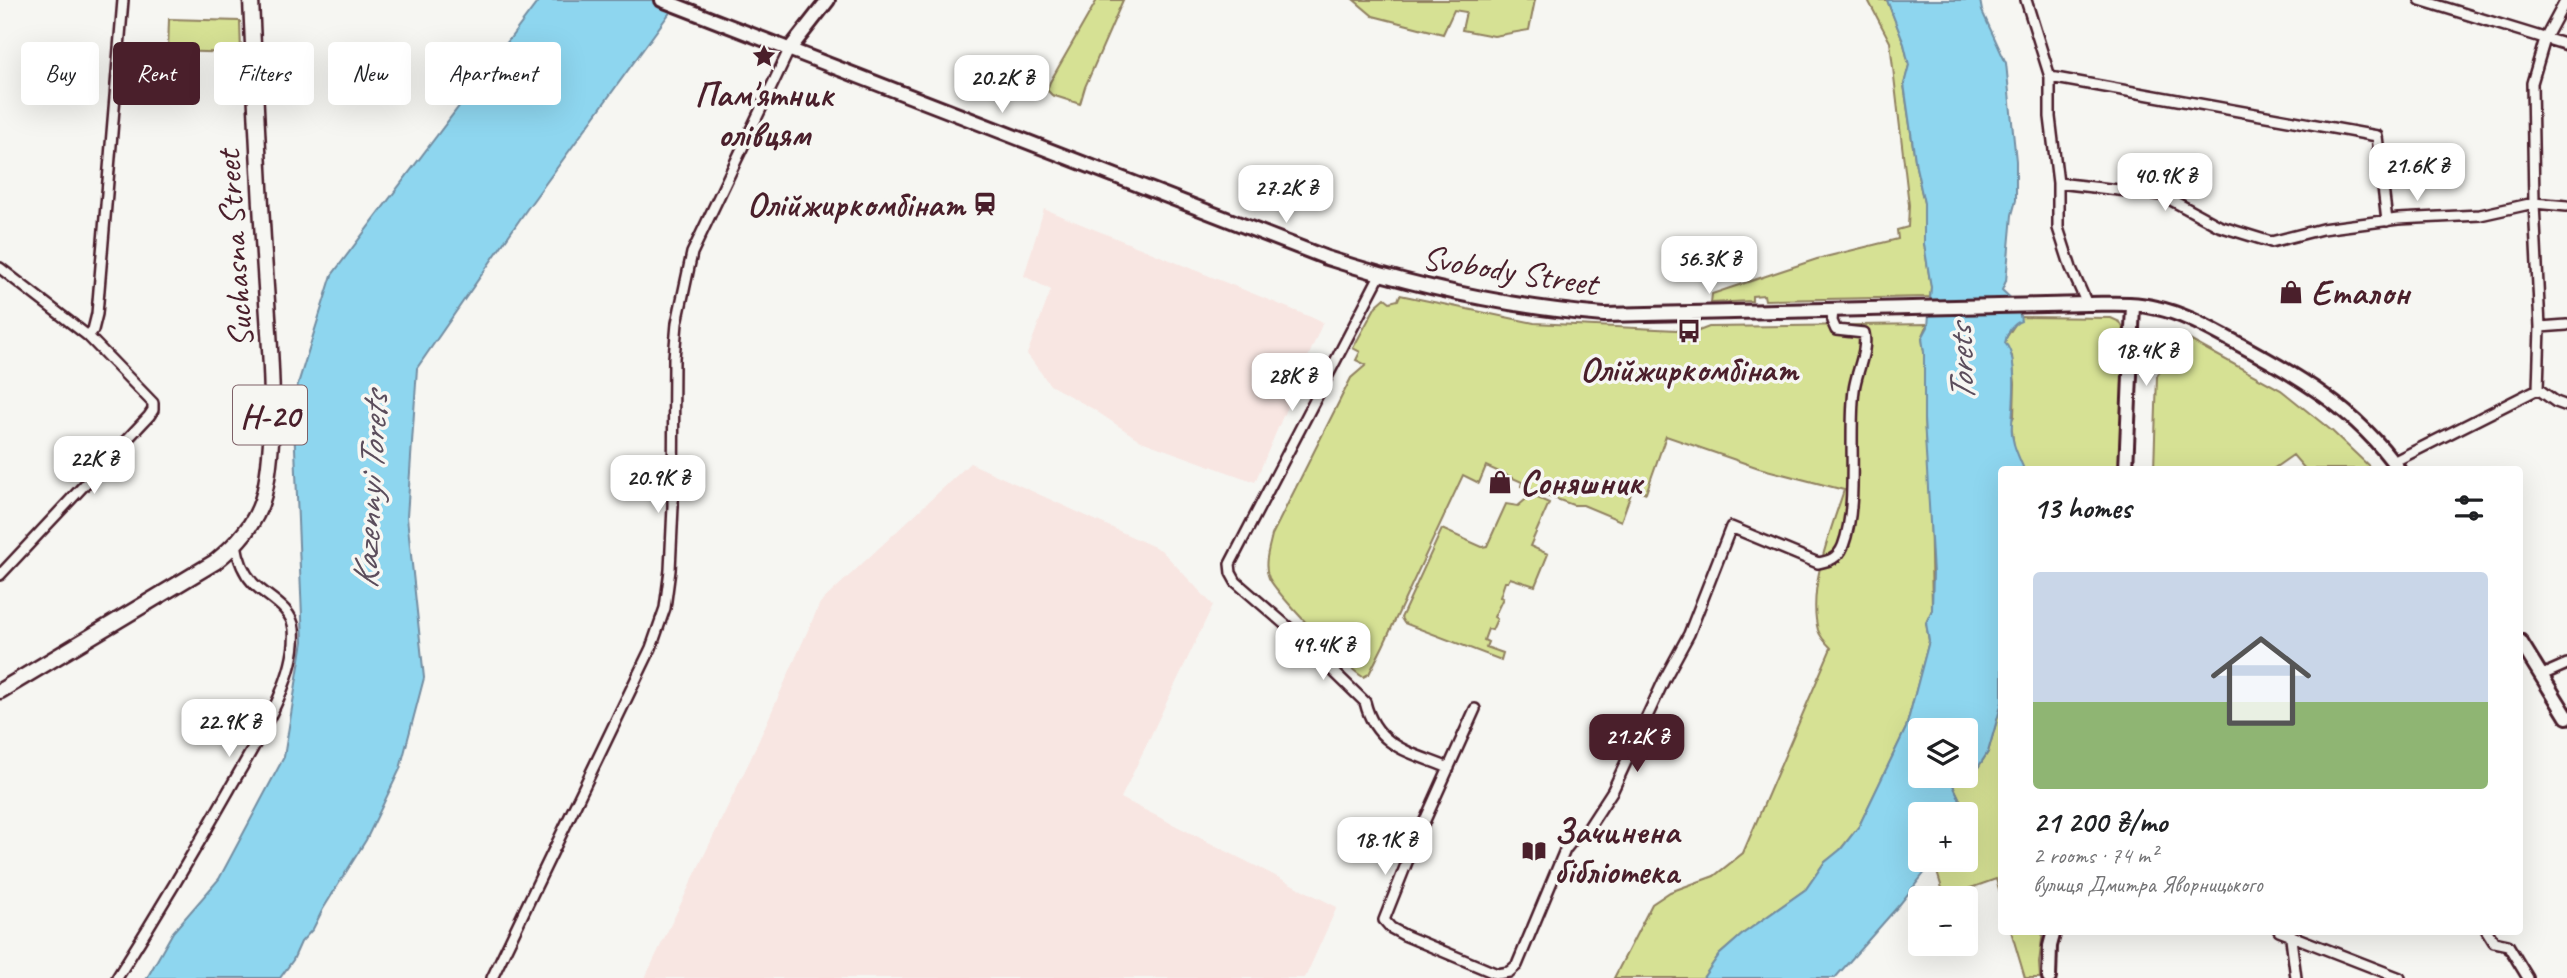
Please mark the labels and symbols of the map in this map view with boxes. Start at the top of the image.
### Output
place icon: Пам'ятник олівцям [750,42,778,70]
pin: 20.2K ₴ [937,55,1067,115]
place label: Пам'ятник олівцям [695,72,836,157]
pin: 21.6K ₴ [2352,144,2482,203]
street label: Suchasna Street [205,145,264,349]
pin: 40.9K ₴ [2100,154,2230,213]
pin: 27.2K ₴ [1221,166,1351,225]
place label: Олійжиркомбiнат [747,182,967,227]
station icon: Олійжиркомбiнат [971,190,999,218]
street label: Svobody Street [1419,234,1604,307]
pin: 56.3K ₴ [1644,236,1774,296]
place label: Еталон [2311,270,2412,315]
shop icon: Еталон [2277,278,2305,306]
bus stop icon: Олійжиркомбінат [1675,317,1703,345]
water label: Torets [1935,318,1985,403]
pin: 18.4K ₴ [2081,328,2211,388]
place label: Олійжиркомбінат [1580,347,1800,392]
pin: 28K ₴ [1243,354,1341,413]
water label: Kazennyi Torets [341,385,398,590]
road number: Н-20 [233,386,307,444]
pin: 22K ₴ [45,436,143,496]
pin: 20.9K ₴ [593,456,723,515]
place label: Соняшник [1520,460,1645,505]
shop icon: Соняшник [1486,468,1514,496]
pin: 49.4K ₴ [1258,622,1388,682]
pin: 22.9K ₴ [164,700,294,759]
pin: 21.2K ₴ [1572,714,1702,774]
place label: Зачинена бібліотека [1554,809,1682,894]
pin: 18.1K ₴ [1320,818,1450,877]
library icon: Зачинена бібліотека [1520,837,1548,865]

